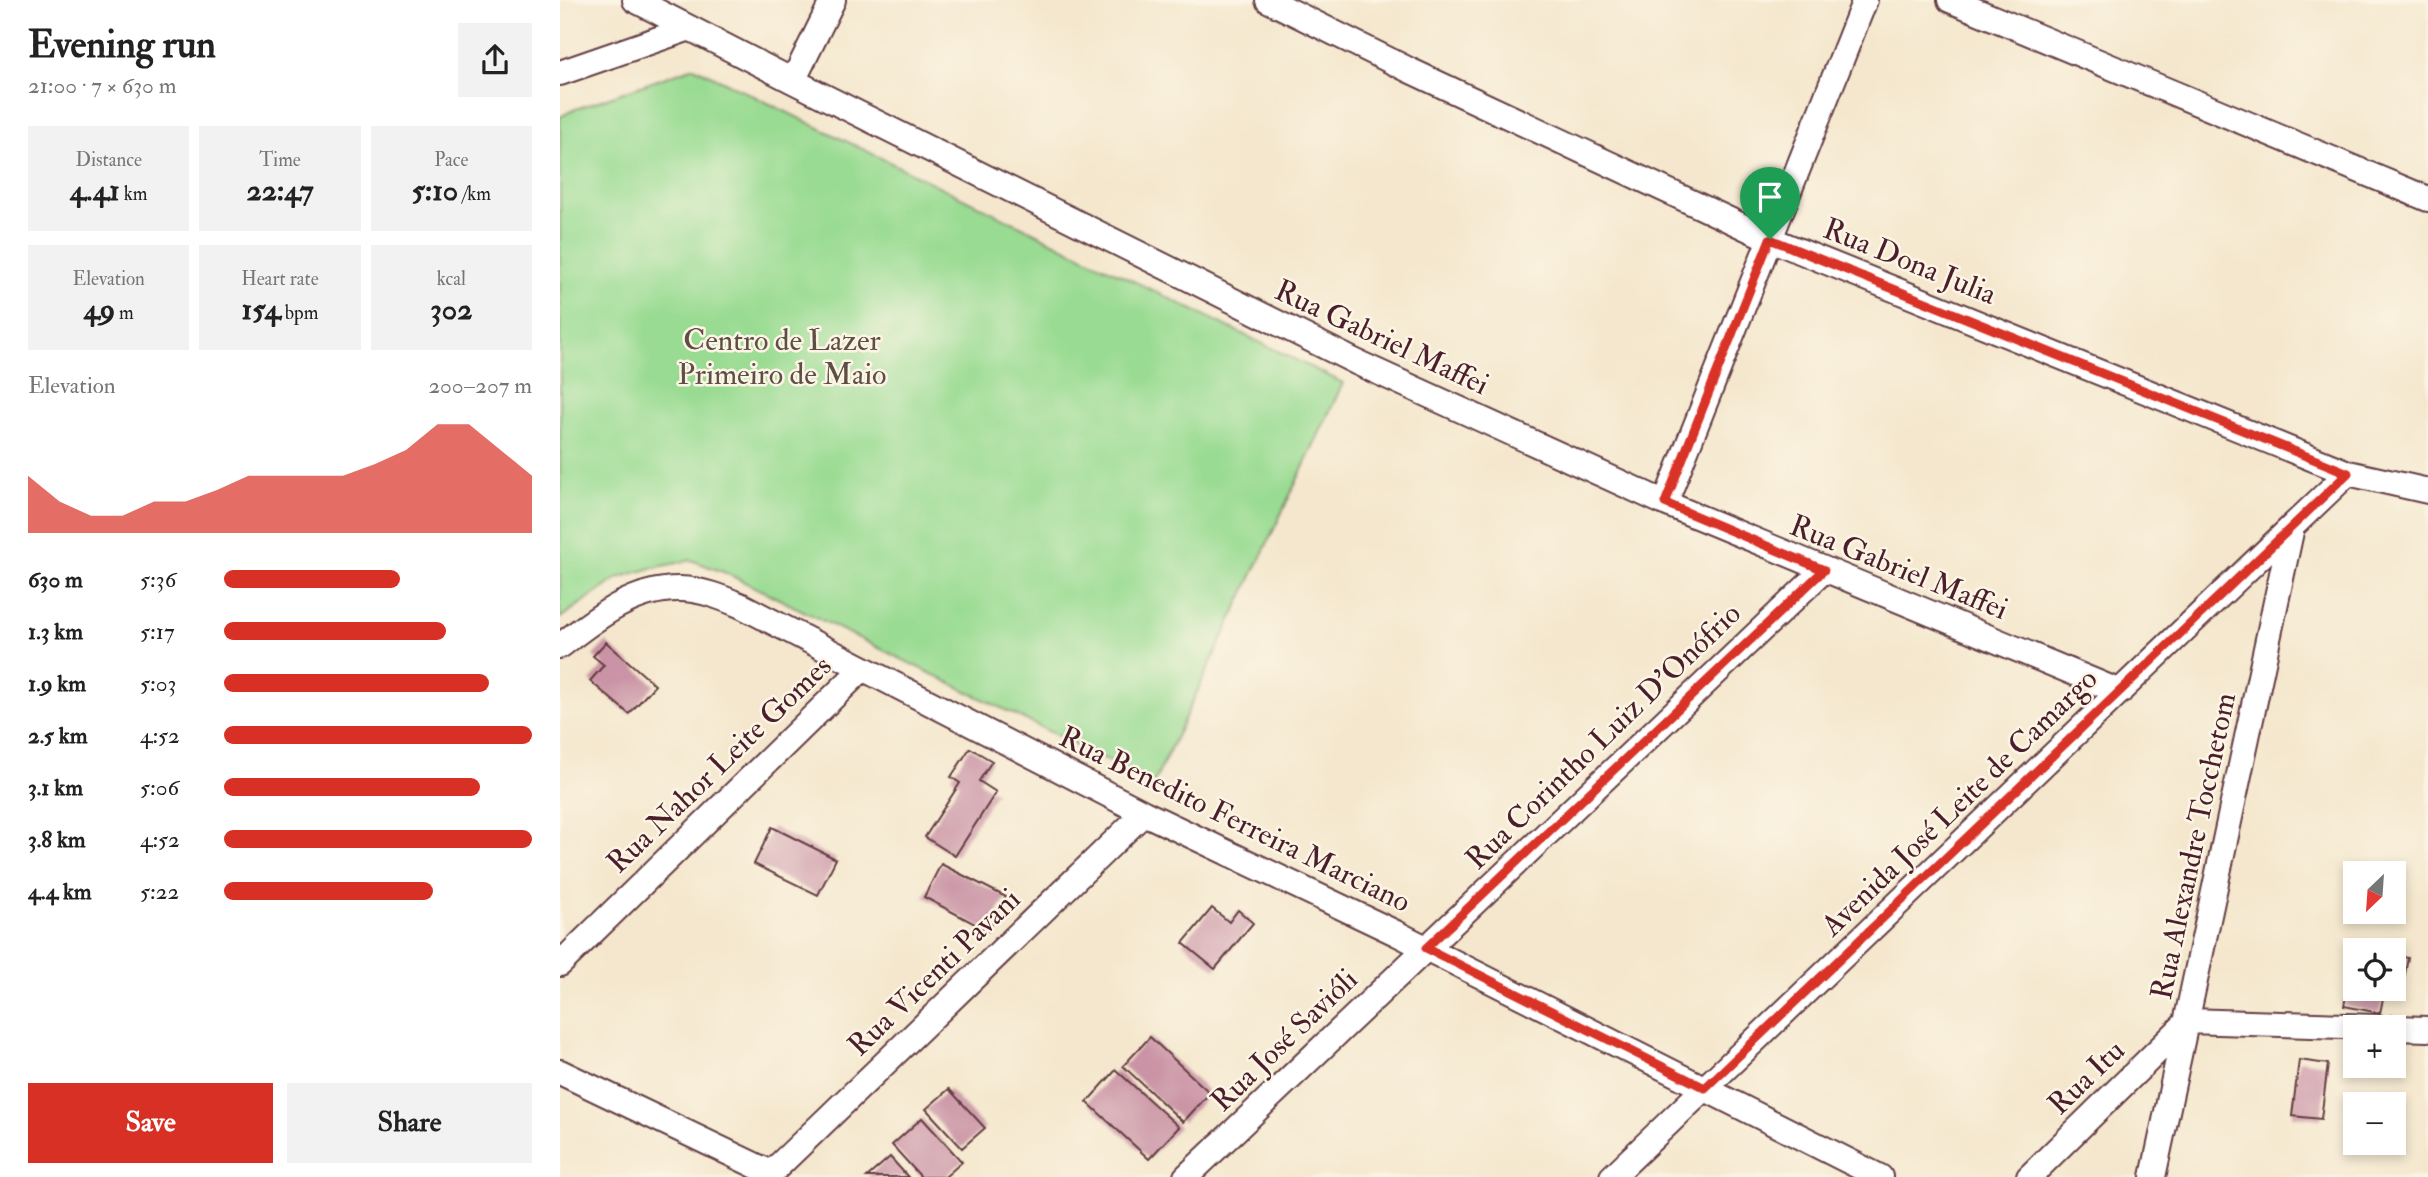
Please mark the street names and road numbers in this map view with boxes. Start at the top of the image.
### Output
street label: Rua Dona Julia [1818,210,2002,313]
street label: Rua Gabriel Maffei [1269,272,1495,403]
street label: Rua Gabriel Maffei [1784,507,2013,628]
street label: Rua Corintho Luiz D'Onófrio [1458,595,1749,877]
street label: Rua Nahor Leite Gomes [599,648,839,881]
street label: Avenida José Leite de Camargo [1813,661,2105,945]
street label: Rua Alexandre Tocchetom [2143,689,2244,1003]
street label: Rua Benedito Ferreira Marciano [1053,718,1416,921]
street label: Rua Vicenti Pavani [840,881,1028,1064]
street label: Rua José Savióli [1203,961,1365,1120]
street label: Rua Itu [2040,1032,2132,1123]

